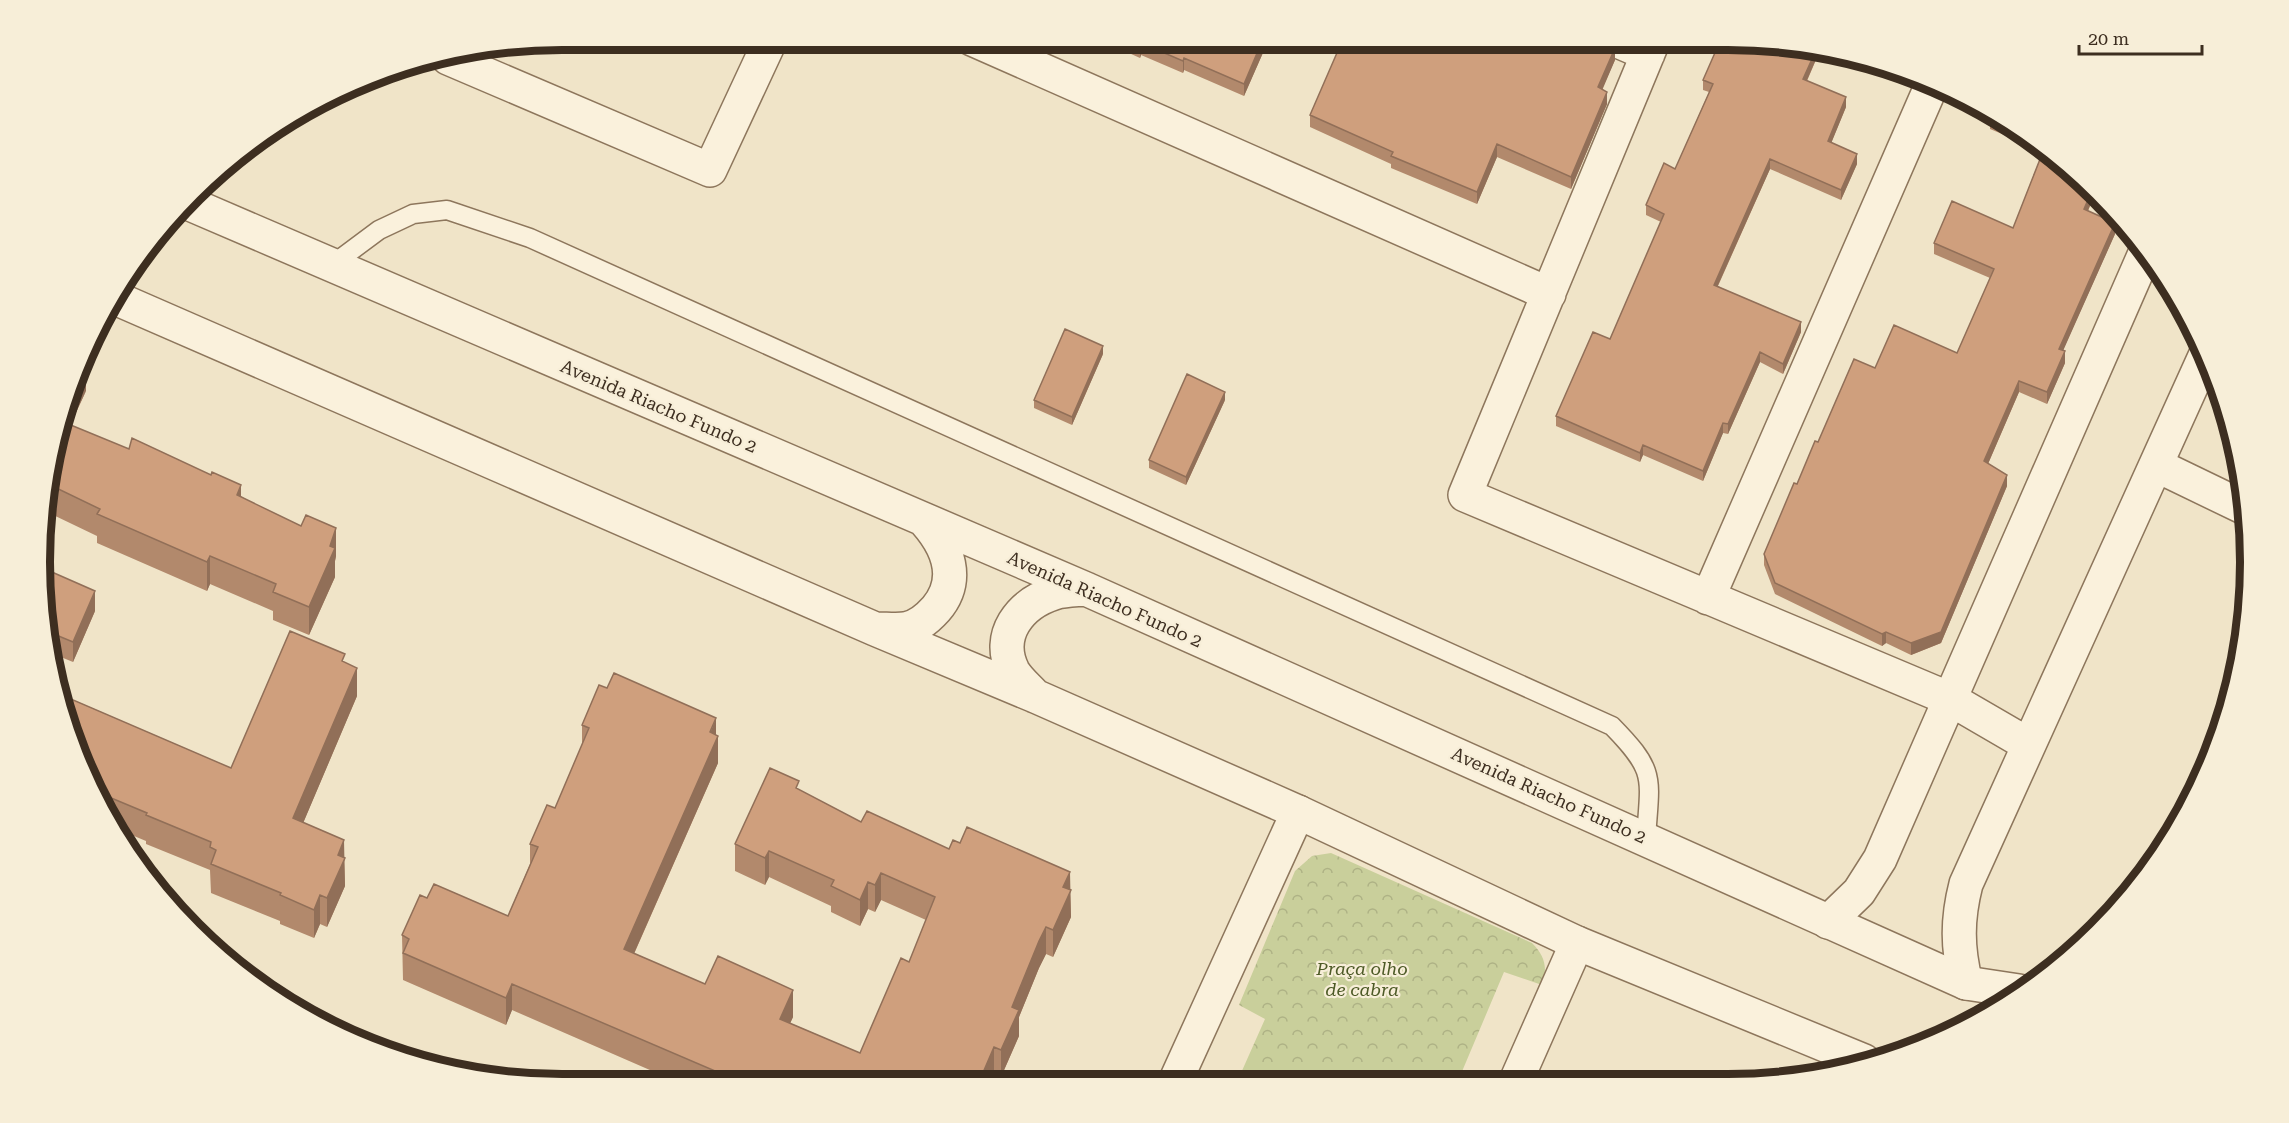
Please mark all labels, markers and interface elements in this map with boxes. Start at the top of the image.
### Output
scale bar [2079,18,2202,56]
text: 20 m [2088,28,2129,49]
street label: Avenida Riacho Fundo 2 [558,355,760,457]
street label: Avenida Riacho Fundo 2 [1004,546,1206,652]
street label: Avenida Riacho Fundo 2 [1448,742,1650,848]
park label: Praça olho de cabra [1315,958,1408,1000]

